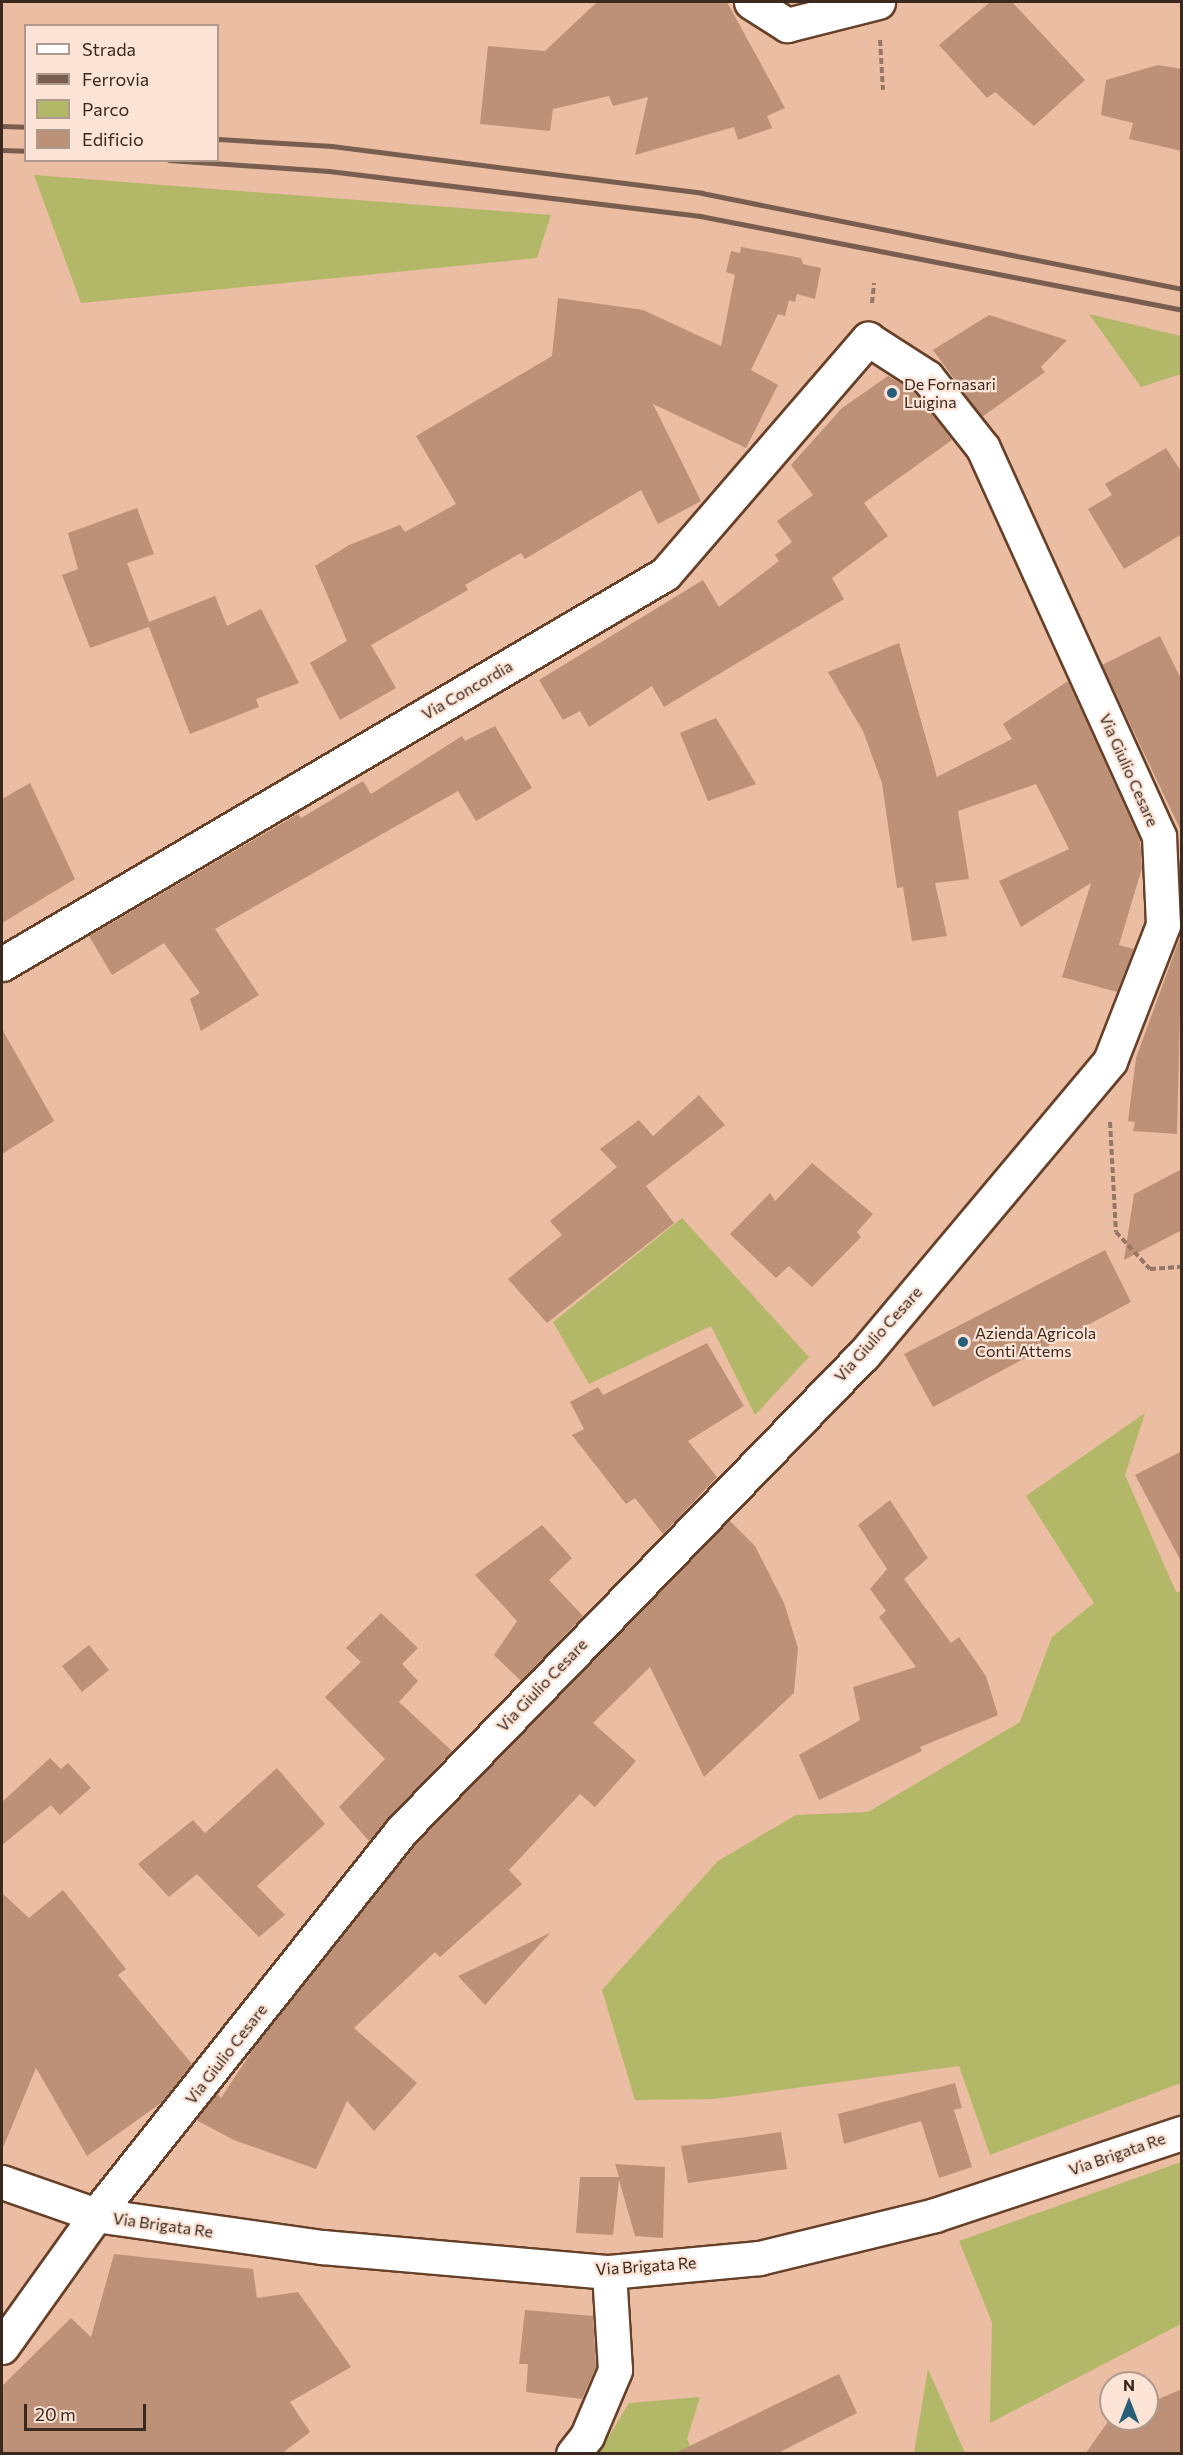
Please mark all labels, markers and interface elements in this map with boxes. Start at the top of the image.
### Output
legend [24,24,219,162]
text: Strada [82,38,136,60]
text: Ferrovia [82,68,149,90]
text: Parco [82,98,129,120]
text: Edificio [82,128,144,150]
place label: De Fornasari Luigina [904,374,996,412]
marker: De Fornasari Luigina [885,386,899,400]
street label: Via Concordia [418,656,516,724]
street label: Via Giulio Cesare [1095,711,1163,829]
street label: Via Giulio Cesare [830,1282,926,1386]
place label: Azienda Agricola Conti Attems [975,1323,1096,1361]
marker: Azienda Agricola Conti Attems [956,1335,970,1349]
street label: Via Giulio Cesare [493,1635,591,1735]
street label: Via Giulio Cesare [181,2000,271,2108]
street label: Via Brigata Re [1066,2128,1168,2180]
street label: Via Brigata Re [112,2208,214,2242]
street label: Via Brigata Re [595,2253,697,2279]
north arrow [1099,2371,1159,2431]
text: N [1123,2375,1135,2394]
scale bar [27,2392,148,2430]
text: 20 m [35,2403,76,2425]

